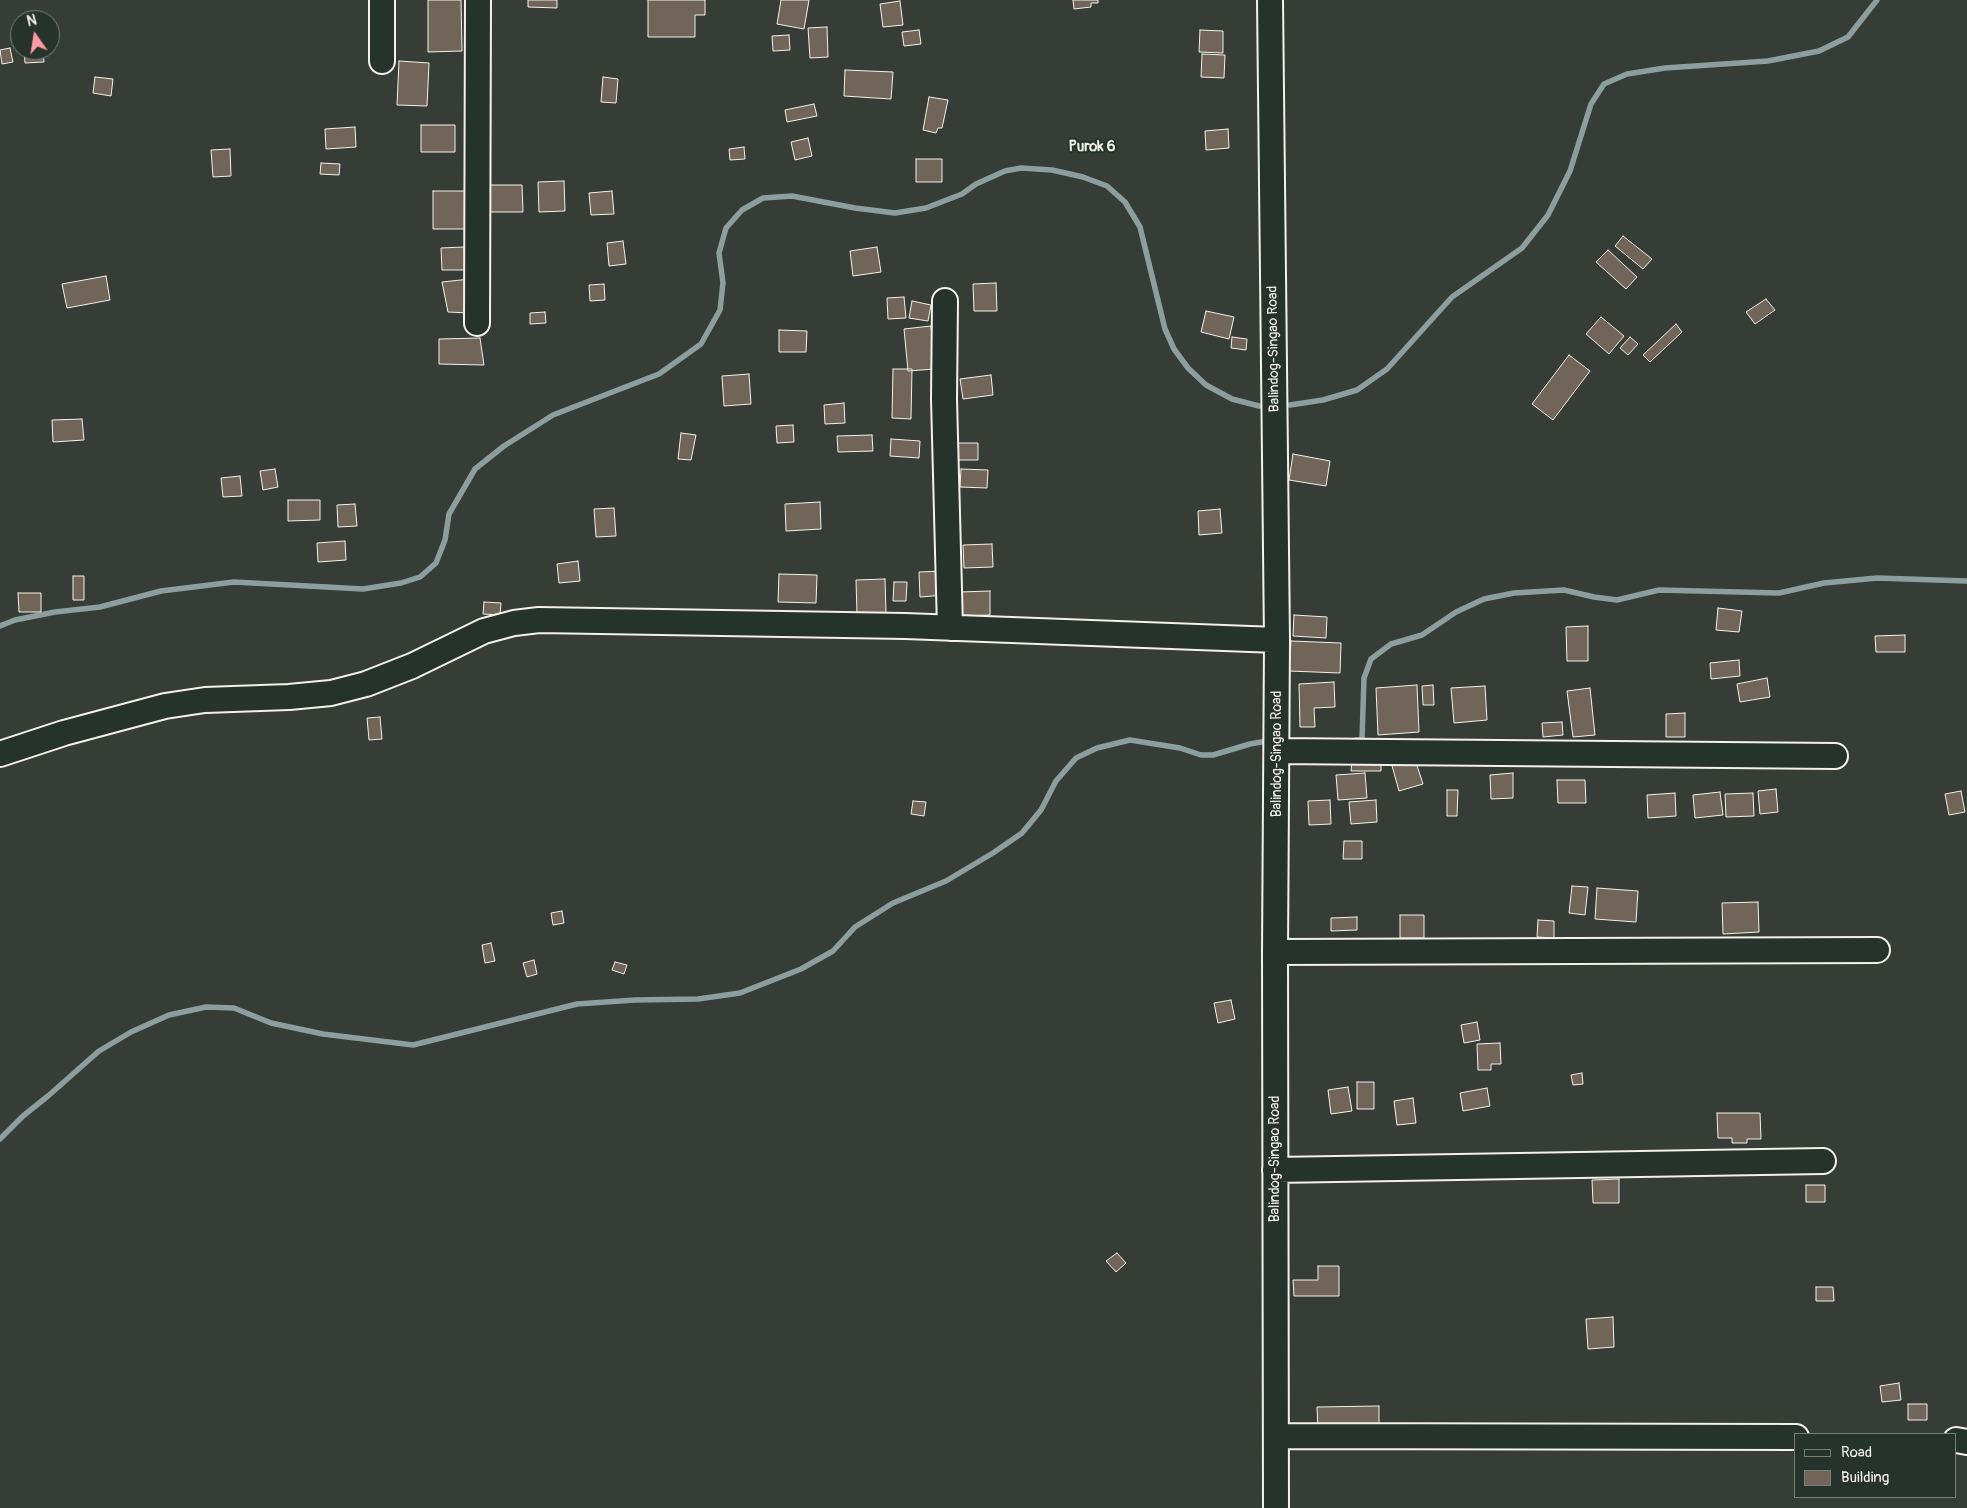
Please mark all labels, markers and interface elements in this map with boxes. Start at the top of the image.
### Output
north arrow [10,10,60,60]
text: N [25,12,38,30]
district label: Purok 6 [1068,138,1116,156]
street label: Balindog-Singao Road [1264,286,1284,412]
street label: Balindog-Singao Road [1269,691,1285,817]
street label: Balindog-Singao Road [1267,1096,1283,1222]
legend [1794,1433,1957,1498]
text: Road [1841,1443,1872,1462]
text: Building [1841,1468,1889,1487]

